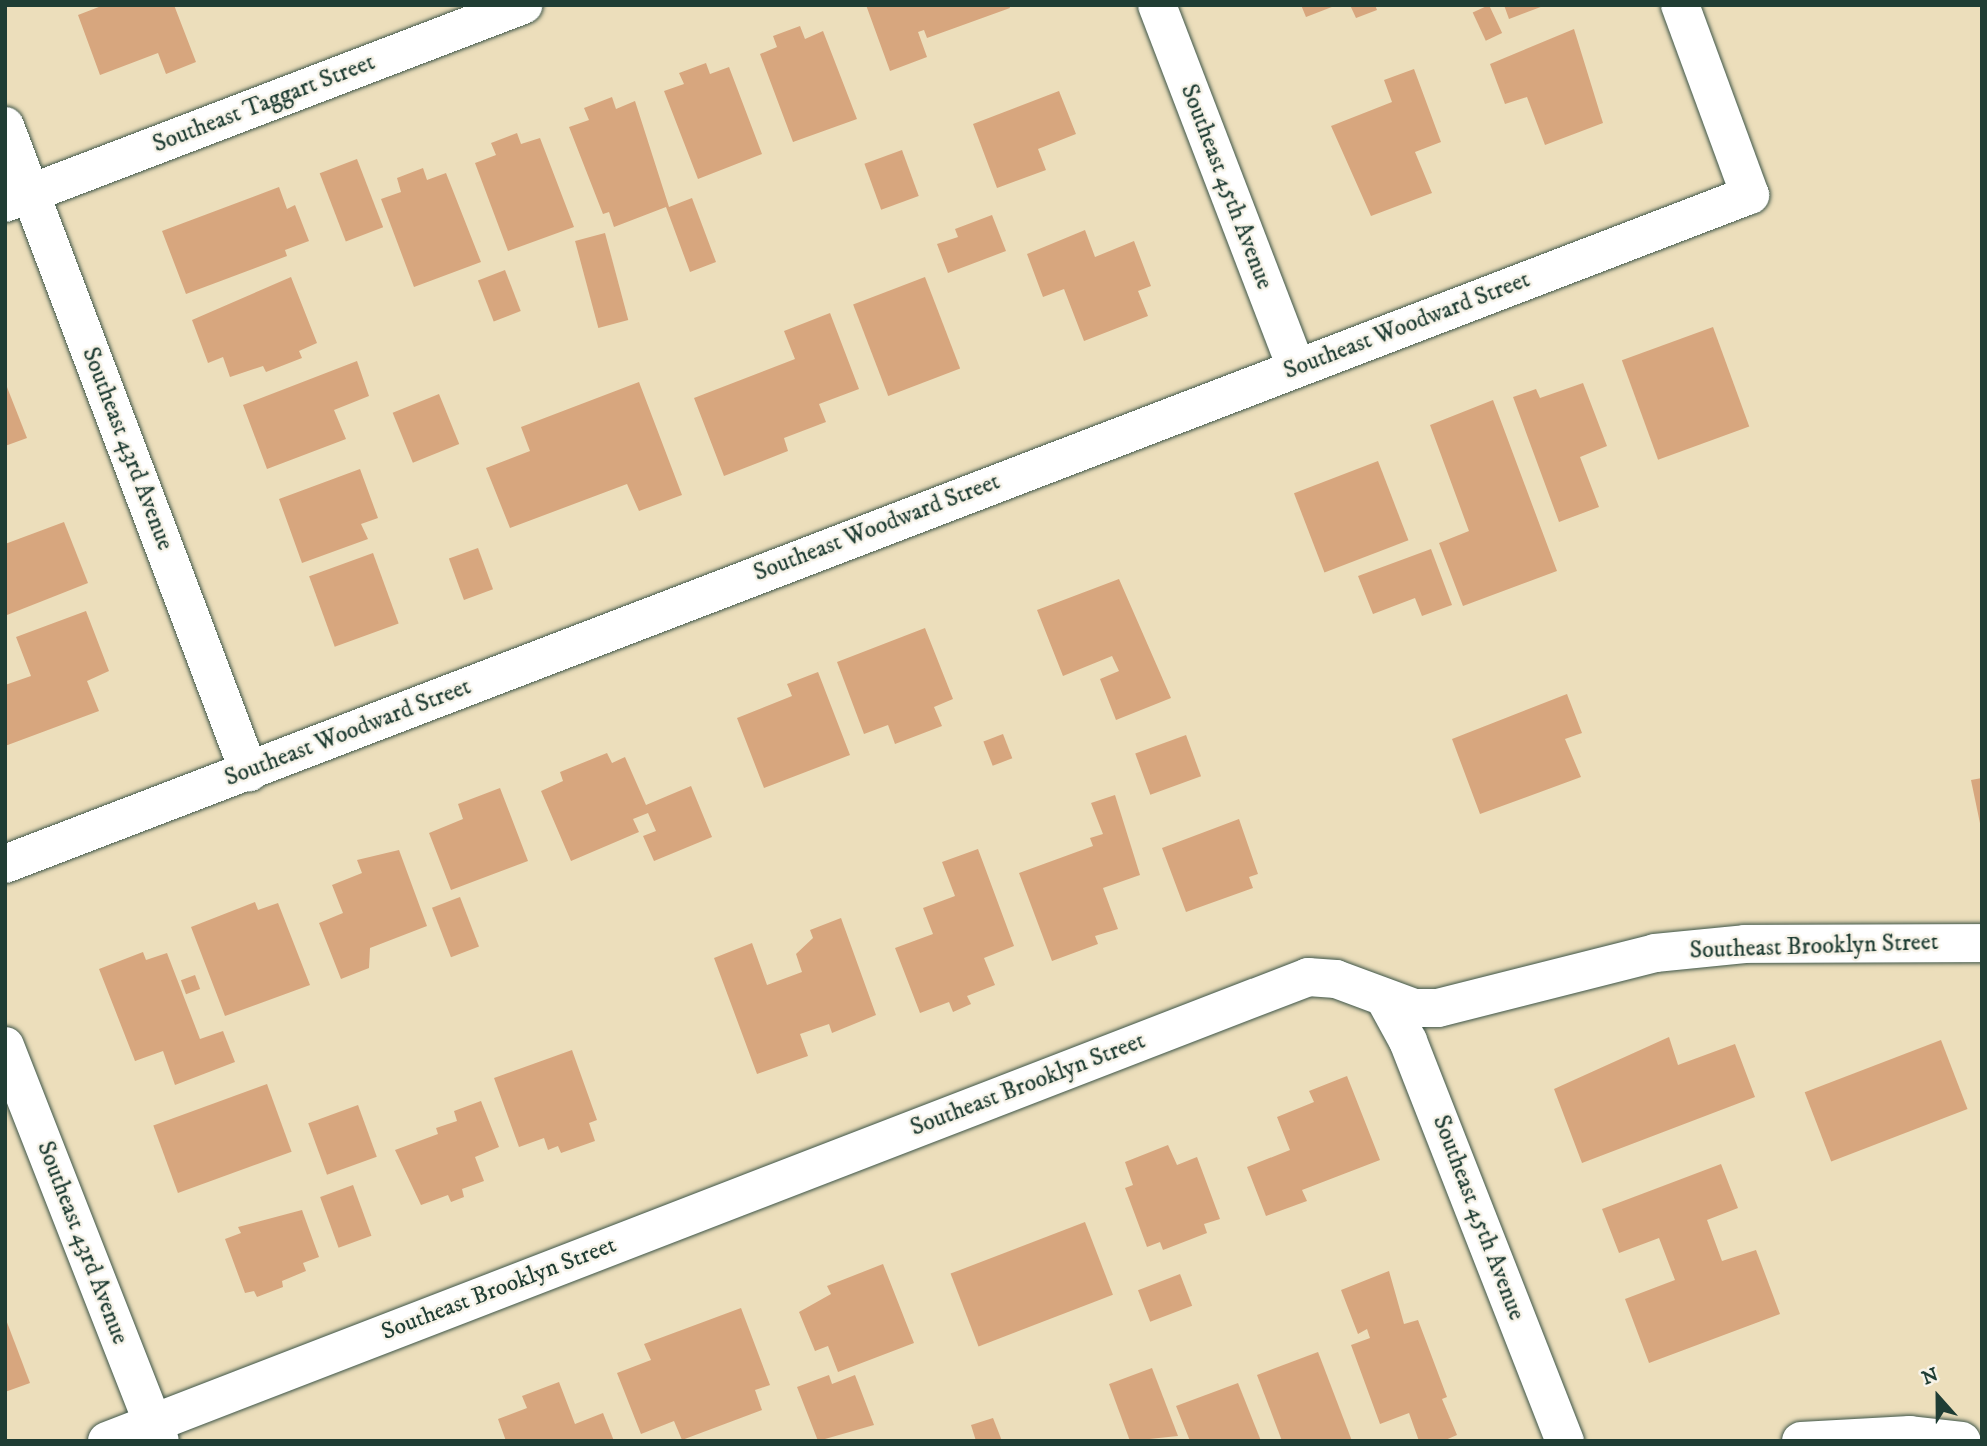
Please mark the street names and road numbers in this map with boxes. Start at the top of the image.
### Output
street label: Southeast Taggart Street [149,48,379,160]
street label: Southeast 45th Avenue [1174,80,1278,294]
street label: Southeast Woodward Street [1280,266,1534,386]
street label: Southeast 43rd Avenue [75,343,179,555]
street label: Southeast Woodward Street [750,468,1004,588]
street label: Southeast Woodward Street [221,673,475,793]
street label: Southeast Brooklyn Street [1689,928,1939,966]
street label: Southeast Brooklyn Street [907,1027,1149,1143]
street label: Southeast 45th Avenue [1426,1111,1530,1325]
street label: Southeast 43rd Avenue [30,1137,134,1349]
street label: Southeast Brooklyn Street [378,1231,620,1347]

